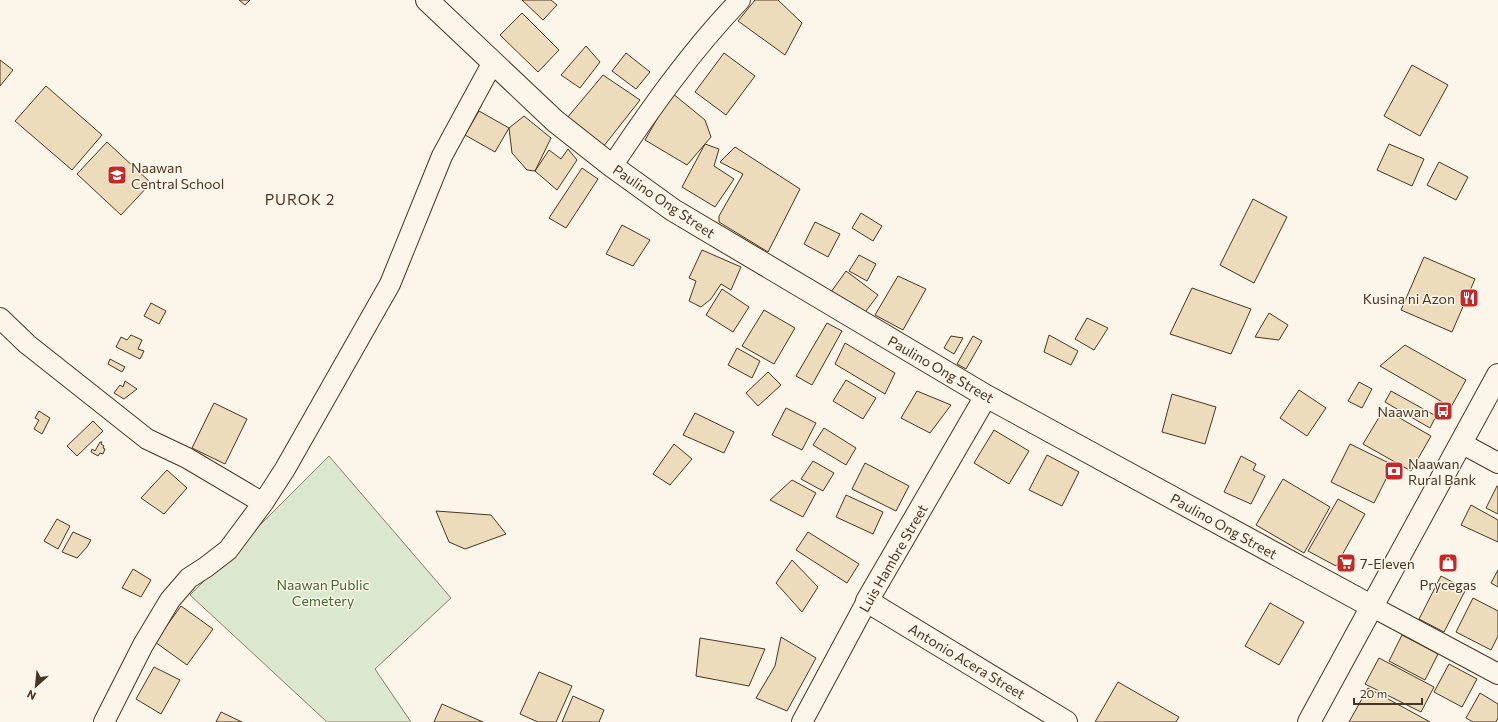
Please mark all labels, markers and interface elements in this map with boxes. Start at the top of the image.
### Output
place label: Naawan Central School [131,159,224,192]
street label: Paulino Ong Street [610,161,718,242]
school or university icon: Naawan Central School [106,164,128,186]
district label: PUROK 2 [265,190,335,208]
restaurant icon: Kusina ni Azon [1458,287,1480,309]
place label: Kusina ni Azon [1363,290,1455,307]
street label: Paulino Ong Street [885,332,997,406]
bus stop icon: Naawan [1432,400,1454,422]
place label: Naawan [1378,403,1429,420]
place label: Naawan Rural Bank [1408,455,1477,488]
bank icon: Naawan Rural Bank [1383,460,1405,482]
street label: Paulino Ong Street [1168,490,1281,563]
street label: Luis Hambre Street [855,501,931,615]
supermarket icon: 7-Eleven [1335,552,1357,574]
shop icon: Prycegas [1437,552,1459,574]
place label: 7-Eleven [1360,555,1415,572]
park label: Naawan Public Cemetery [276,576,370,609]
place label: Prycegas [1420,576,1476,593]
street label: Antonio Acera Street [906,619,1029,703]
north arrow [16,666,56,706]
scale bar [1354,680,1422,706]
text: 20 m [1360,686,1387,700]
text: N [25,688,38,703]

